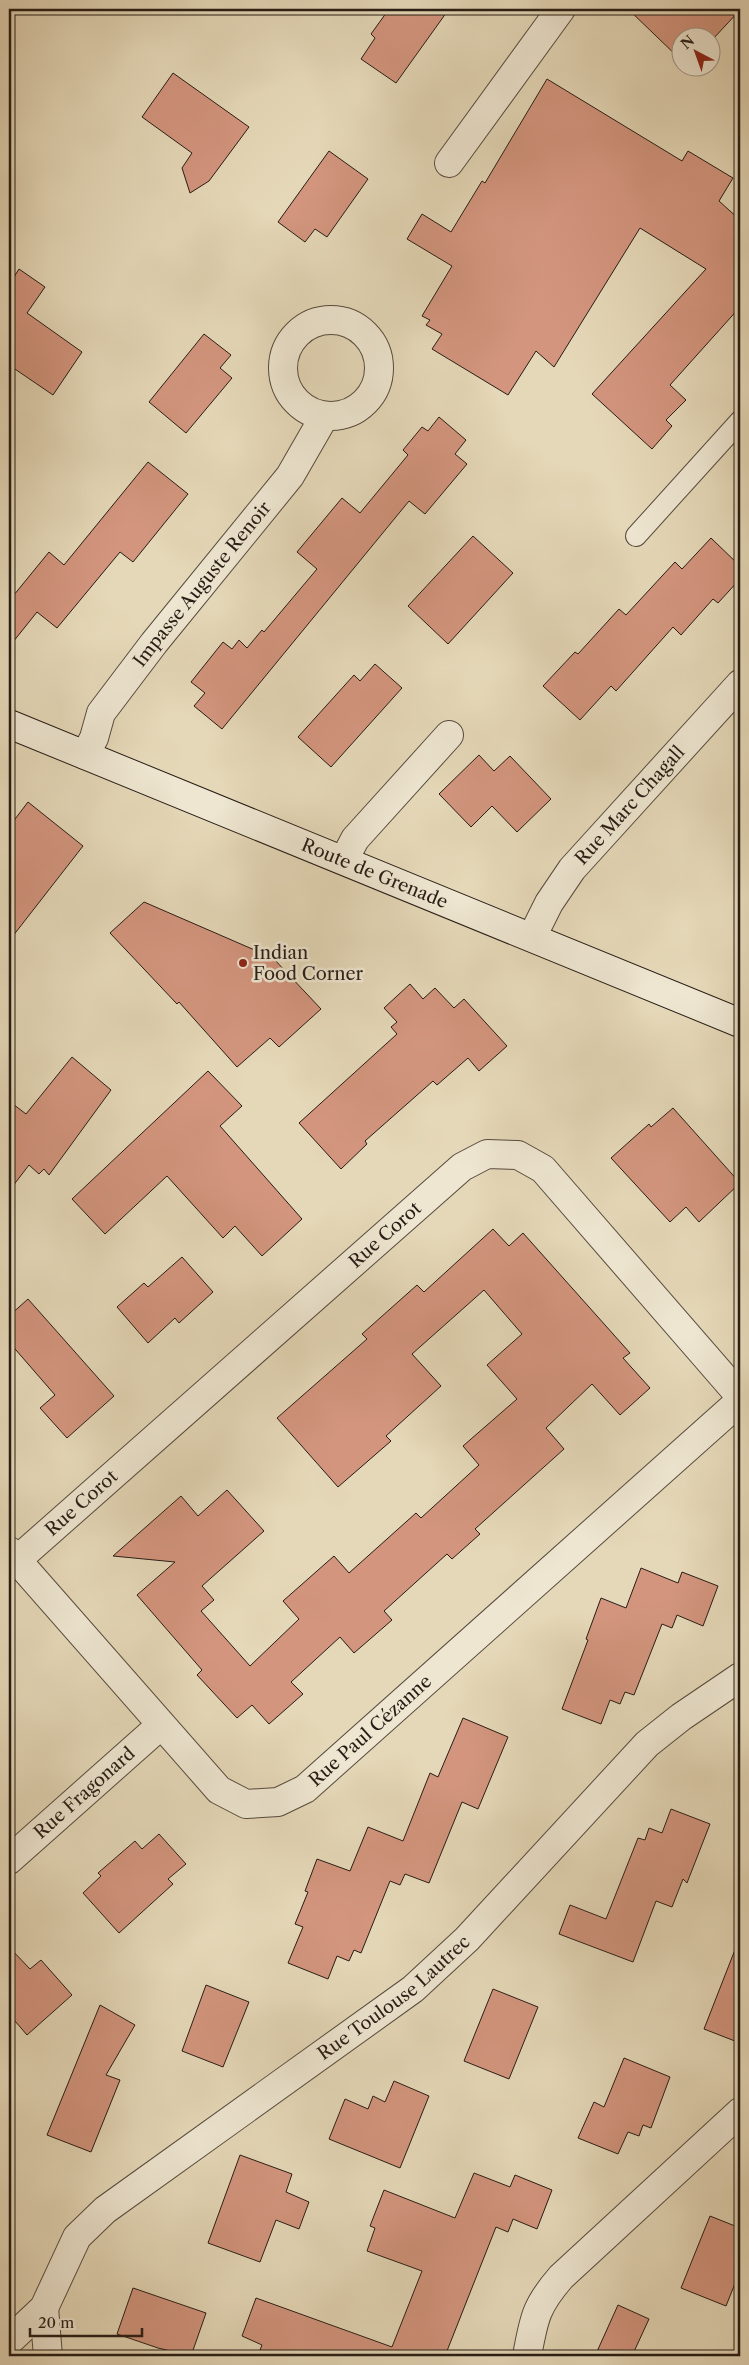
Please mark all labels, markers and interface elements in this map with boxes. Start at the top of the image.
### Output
north arrow [672,28,722,78]
text: N [677,31,698,53]
street label: Impasse Auguste Renoir [129,497,276,671]
street label: Rue Marc Chagall [570,741,689,869]
street label: Route de Grenade [298,834,451,913]
place label: Indian Food Corner [253,942,364,985]
marker: Indian Food Corner [237,957,249,969]
street label: Rue Corot [344,1197,426,1273]
street label: Rue Corot [41,1465,123,1541]
street label: Rue Paul Cézanne [304,1670,436,1791]
street label: Rue Fragonard [30,1742,139,1843]
street label: Rue Toulouse Lautrec [313,1931,475,2065]
scale bar [30,2305,142,2337]
text: 20 m [38,2313,74,2332]

